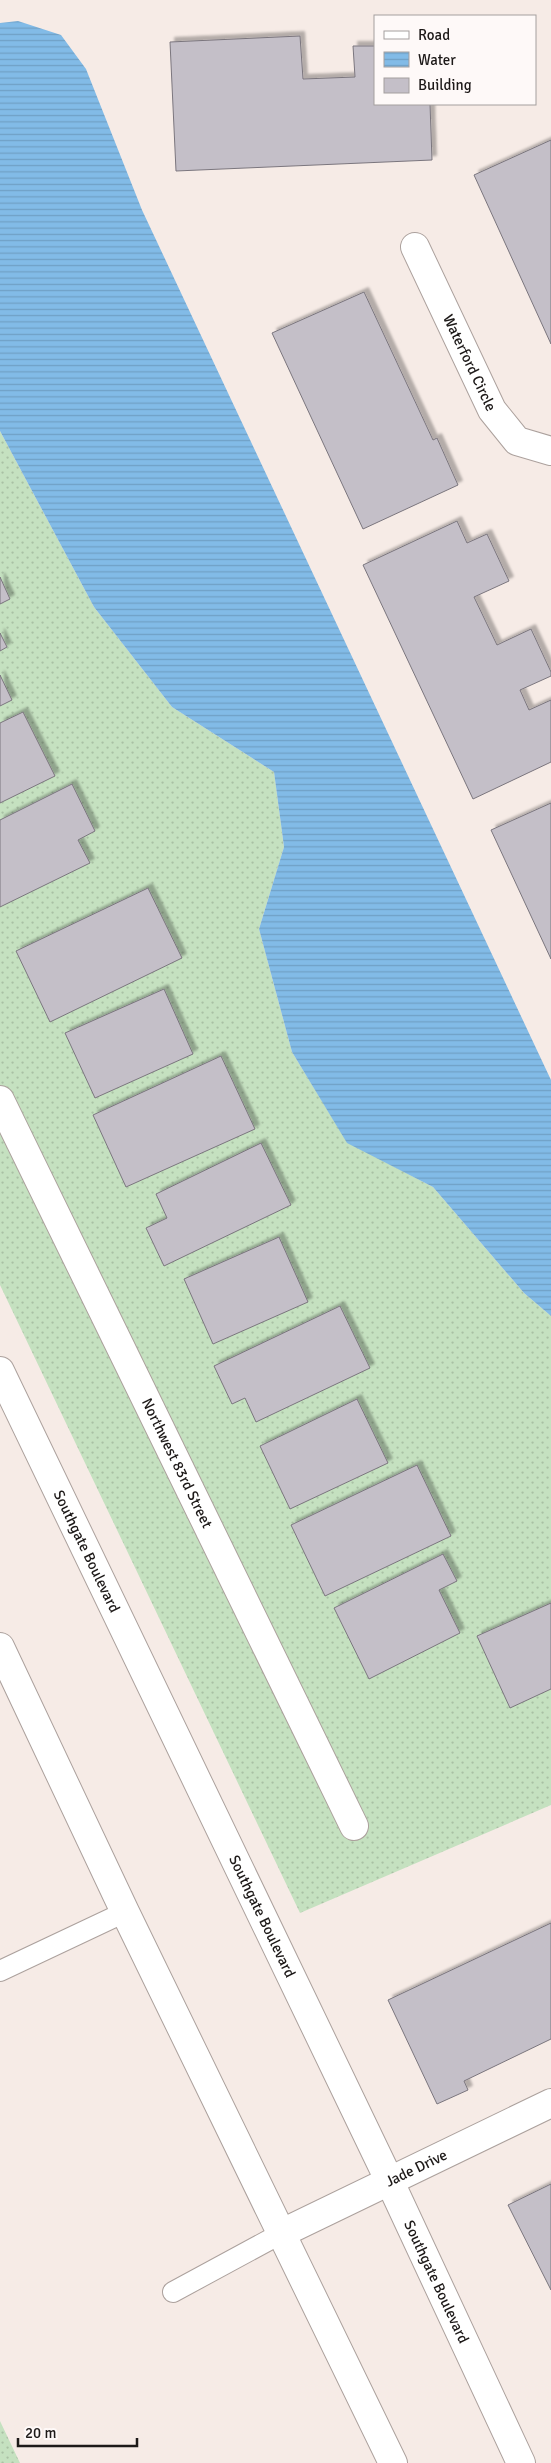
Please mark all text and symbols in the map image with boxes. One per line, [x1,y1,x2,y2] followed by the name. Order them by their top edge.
[374,15,536,105] legend
[418,26,450,44] text: Road
[418,51,456,69] text: Water
[418,76,472,94] text: Building
[439,311,500,414] street label: Waterford Circle
[138,1395,216,1531] street label: Northwest 83rd Street
[50,1487,124,1615] street label: Southgate Boulevard
[225,1852,299,1980] street label: Southgate Boulevard
[382,2146,450,2191] street label: Jade Drive
[400,2217,473,2346] street label: Southgate Boulevard
[18,2416,136,2448] scale bar
[25,2424,56,2442] text: 20 m

